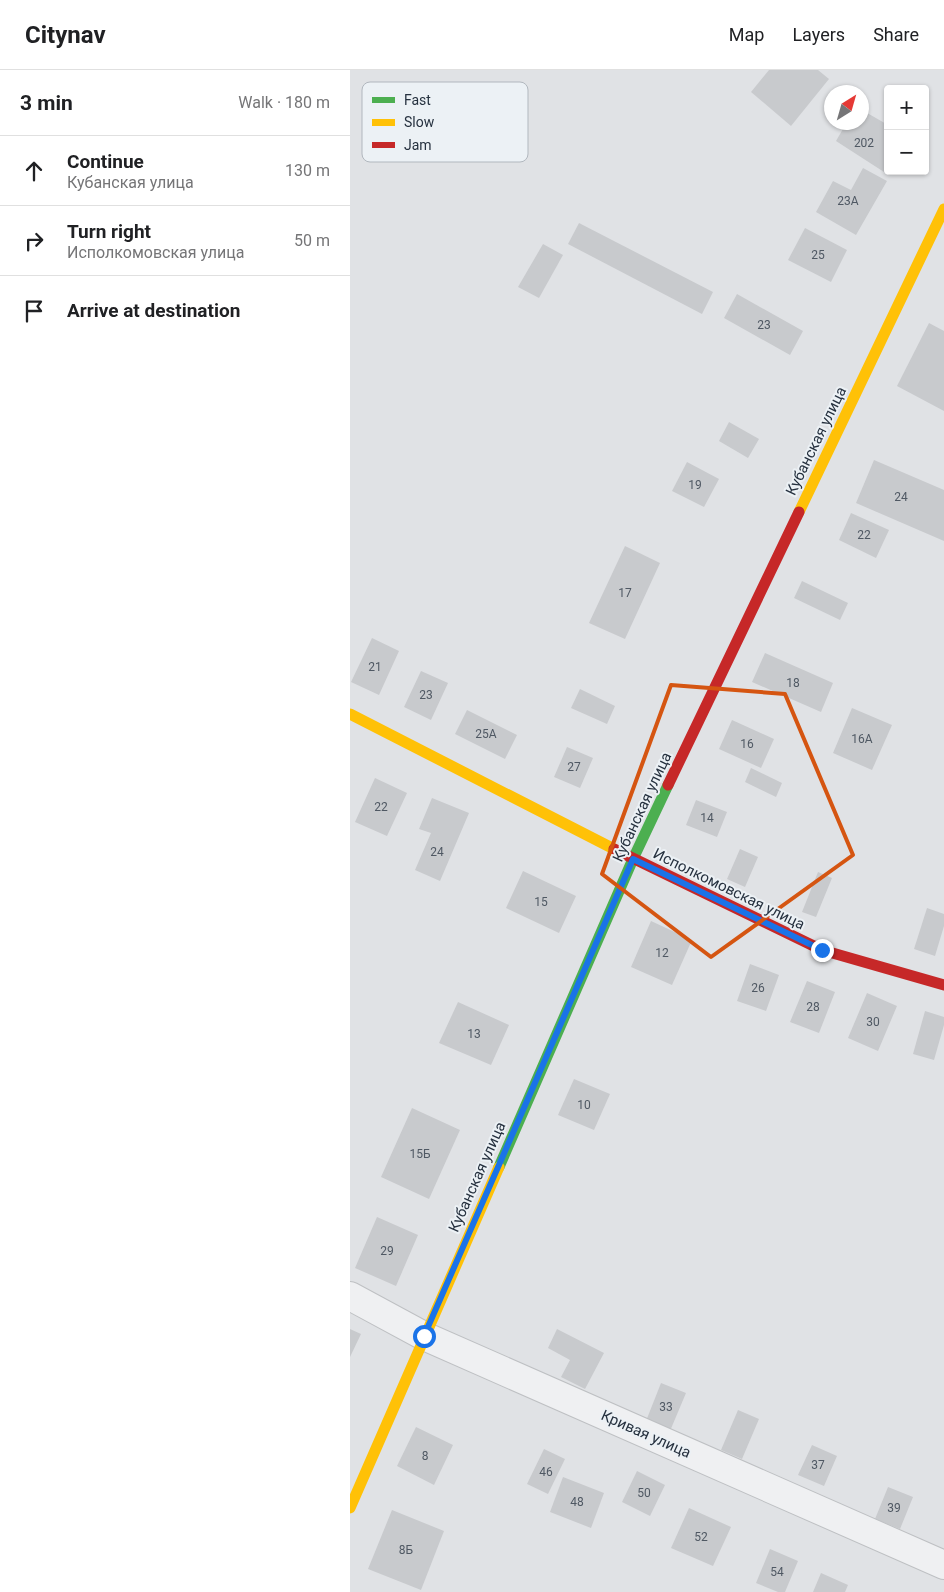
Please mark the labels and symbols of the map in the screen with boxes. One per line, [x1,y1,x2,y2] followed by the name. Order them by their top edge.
[362,82,528,162] legend
[824,85,869,130] north arrow
[404,92,431,108] text: Fast
[404,114,435,130] text: Slow
[854,136,874,150] house number: 202
[404,137,432,153] text: Jam
[837,194,859,208] house number: 23А
[811,248,825,262] house number: 25
[757,318,771,332] house number: 23
[782,384,850,498] street label: Кубанская улица
[688,478,702,492] house number: 19
[894,490,908,504] house number: 24
[857,528,871,542] house number: 22
[618,586,632,600] house number: 17
[368,660,382,674] house number: 21
[786,676,800,690] house number: 18
[419,688,433,702] house number: 23
[475,727,497,741] house number: 25А
[851,732,873,746] house number: 16А
[740,737,754,751] house number: 16
[609,749,675,865] street label: Кубанская улица
[567,760,581,774] house number: 27
[374,800,388,814] house number: 22
[700,811,714,825] house number: 14
[650,844,808,934] street label: Исполкомовская улица
[430,845,444,859] house number: 24
[534,895,548,909] house number: 15
[811,939,834,962] route end
[655,946,669,960] house number: 12
[751,981,765,995] house number: 26
[806,1000,820,1014] house number: 28
[866,1015,880,1029] house number: 30
[467,1027,481,1041] house number: 13
[577,1098,591,1112] house number: 10
[445,1119,509,1235] street label: Кубанская улица
[409,1147,431,1161] house number: 15Б
[380,1244,394,1258] house number: 29
[413,1325,436,1348] route start
[659,1400,673,1414] house number: 33
[598,1406,694,1462] street label: Кривая улица
[422,1449,429,1463] house number: 8
[811,1458,825,1472] house number: 37
[539,1465,553,1479] house number: 46
[637,1486,651,1500] house number: 50
[570,1495,584,1509] house number: 48
[887,1501,901,1515] house number: 39
[694,1530,708,1544] house number: 52
[399,1543,414,1557] house number: 8Б
[770,1565,784,1579] house number: 54

